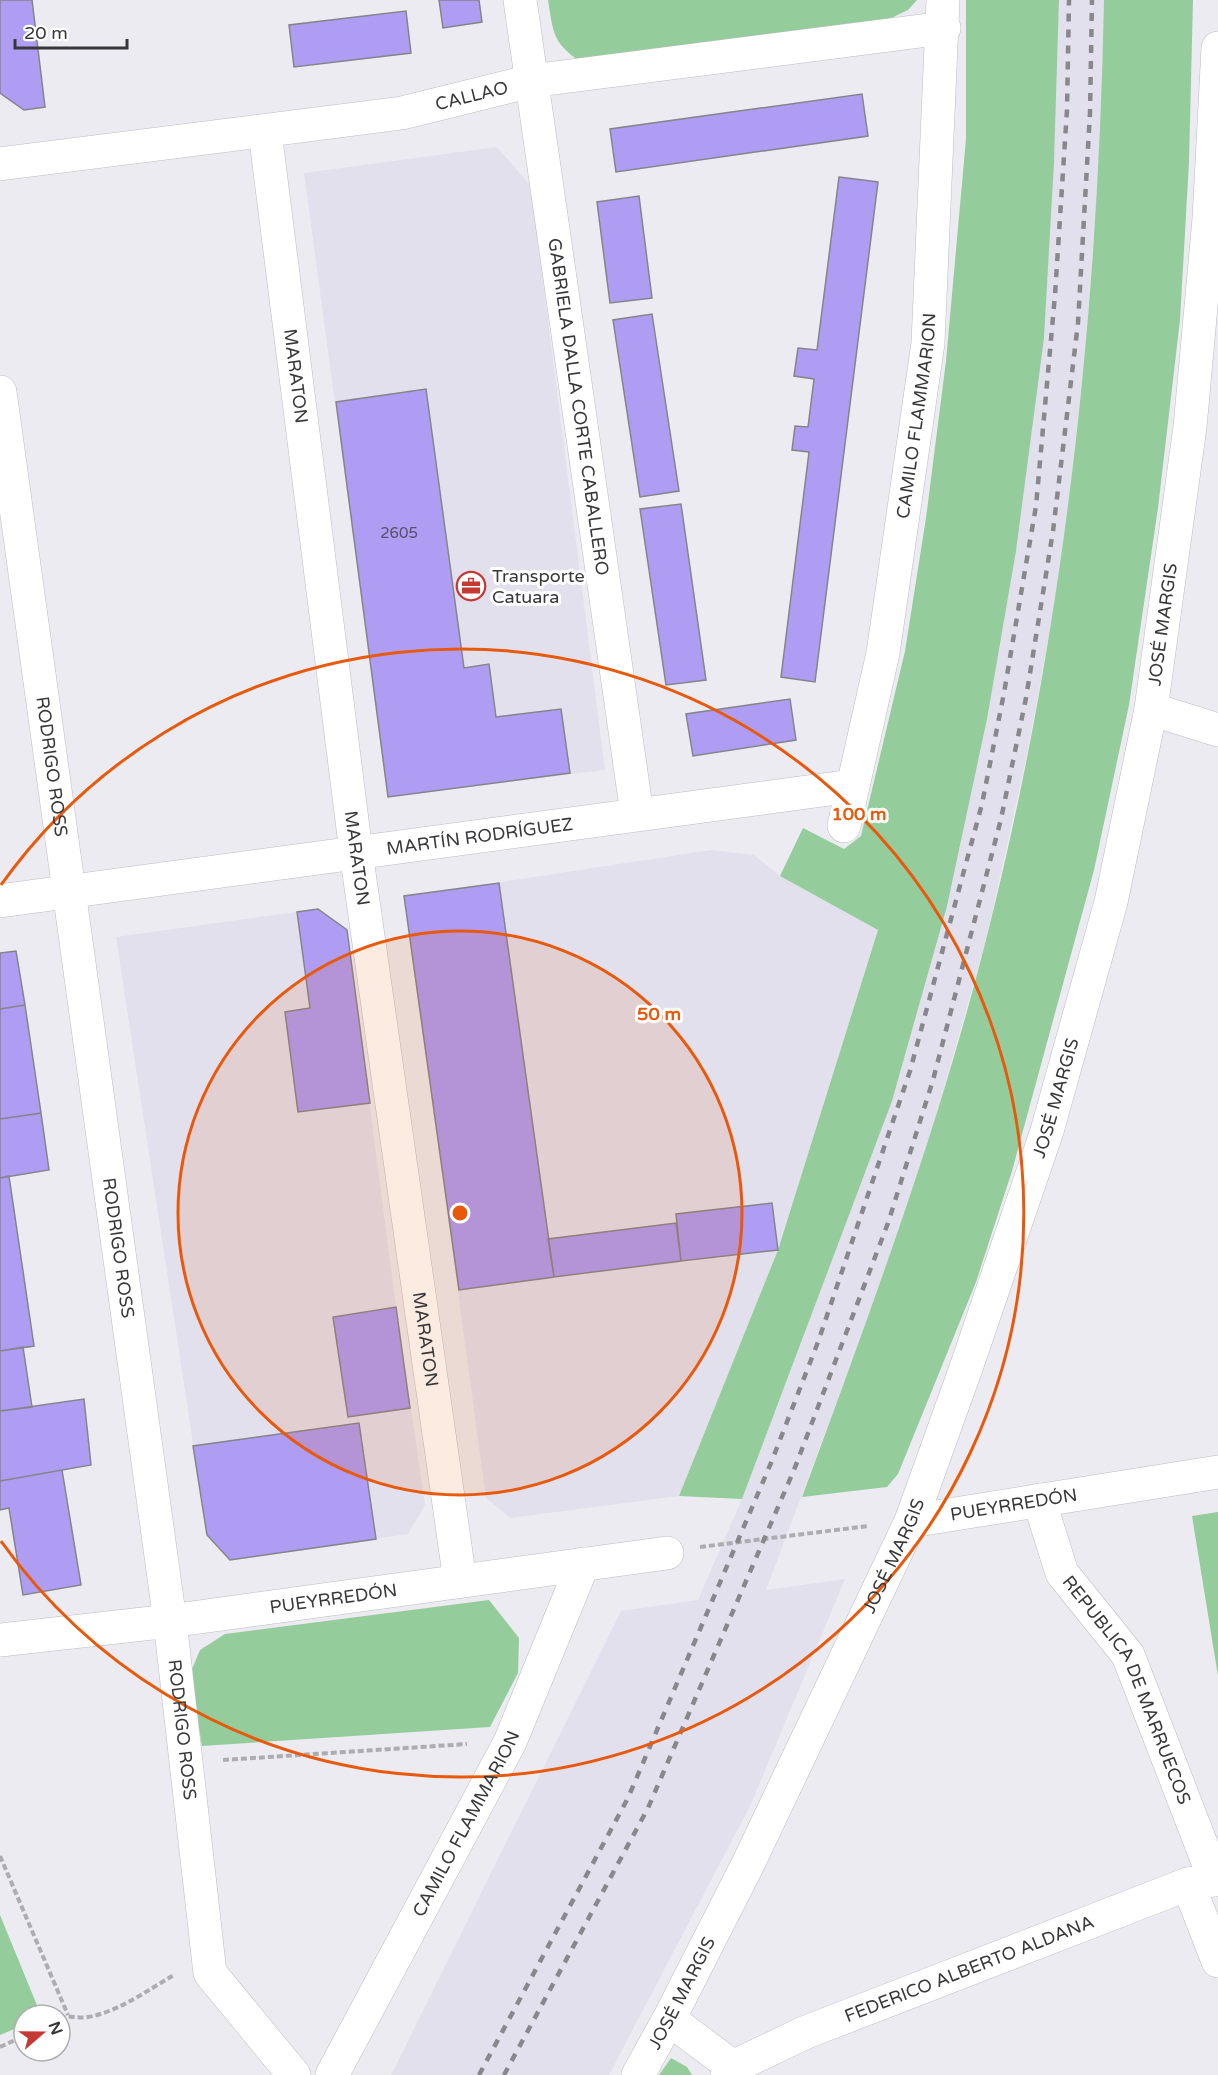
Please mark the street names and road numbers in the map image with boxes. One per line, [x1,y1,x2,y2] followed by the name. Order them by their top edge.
[433,76,510,115] street label: CALLAO
[543,237,614,577] street label: GABRIELA DALLA CORTE CABALLERO
[892,312,940,520] street label: CAMILO FLAMMARION
[279,327,313,425] street label: MARATON
[1143,562,1182,687] street label: JOSÉ MARGIS
[31,695,72,838] street label: RODRIGO ROSS
[340,809,375,907] street label: MARATON
[385,813,574,860] street label: MARTÍN RODRÍGUEZ
[1028,1035,1083,1161] street label: JOSÉ MARGIS
[98,1176,139,1319] street label: RODRIGO ROSS
[408,1290,443,1388] street label: MARATON
[949,1484,1079,1526] street label: PUEYRREDÓN
[858,1495,929,1617] street label: JOSÉ MARGIS
[1058,1571,1196,1807] street label: REPUBLICA DE MARRUECOS
[268,1579,399,1618] street label: PUEYRREDÓN
[163,1658,201,1801] street label: RODRIGO ROSS
[408,1727,524,1920] street label: CAMILO FLAMMARION
[841,1911,1097,2027] street label: FEDERICO ALBERTO ALDANA
[643,1933,720,2053] street label: JOSÉ MARGIS

